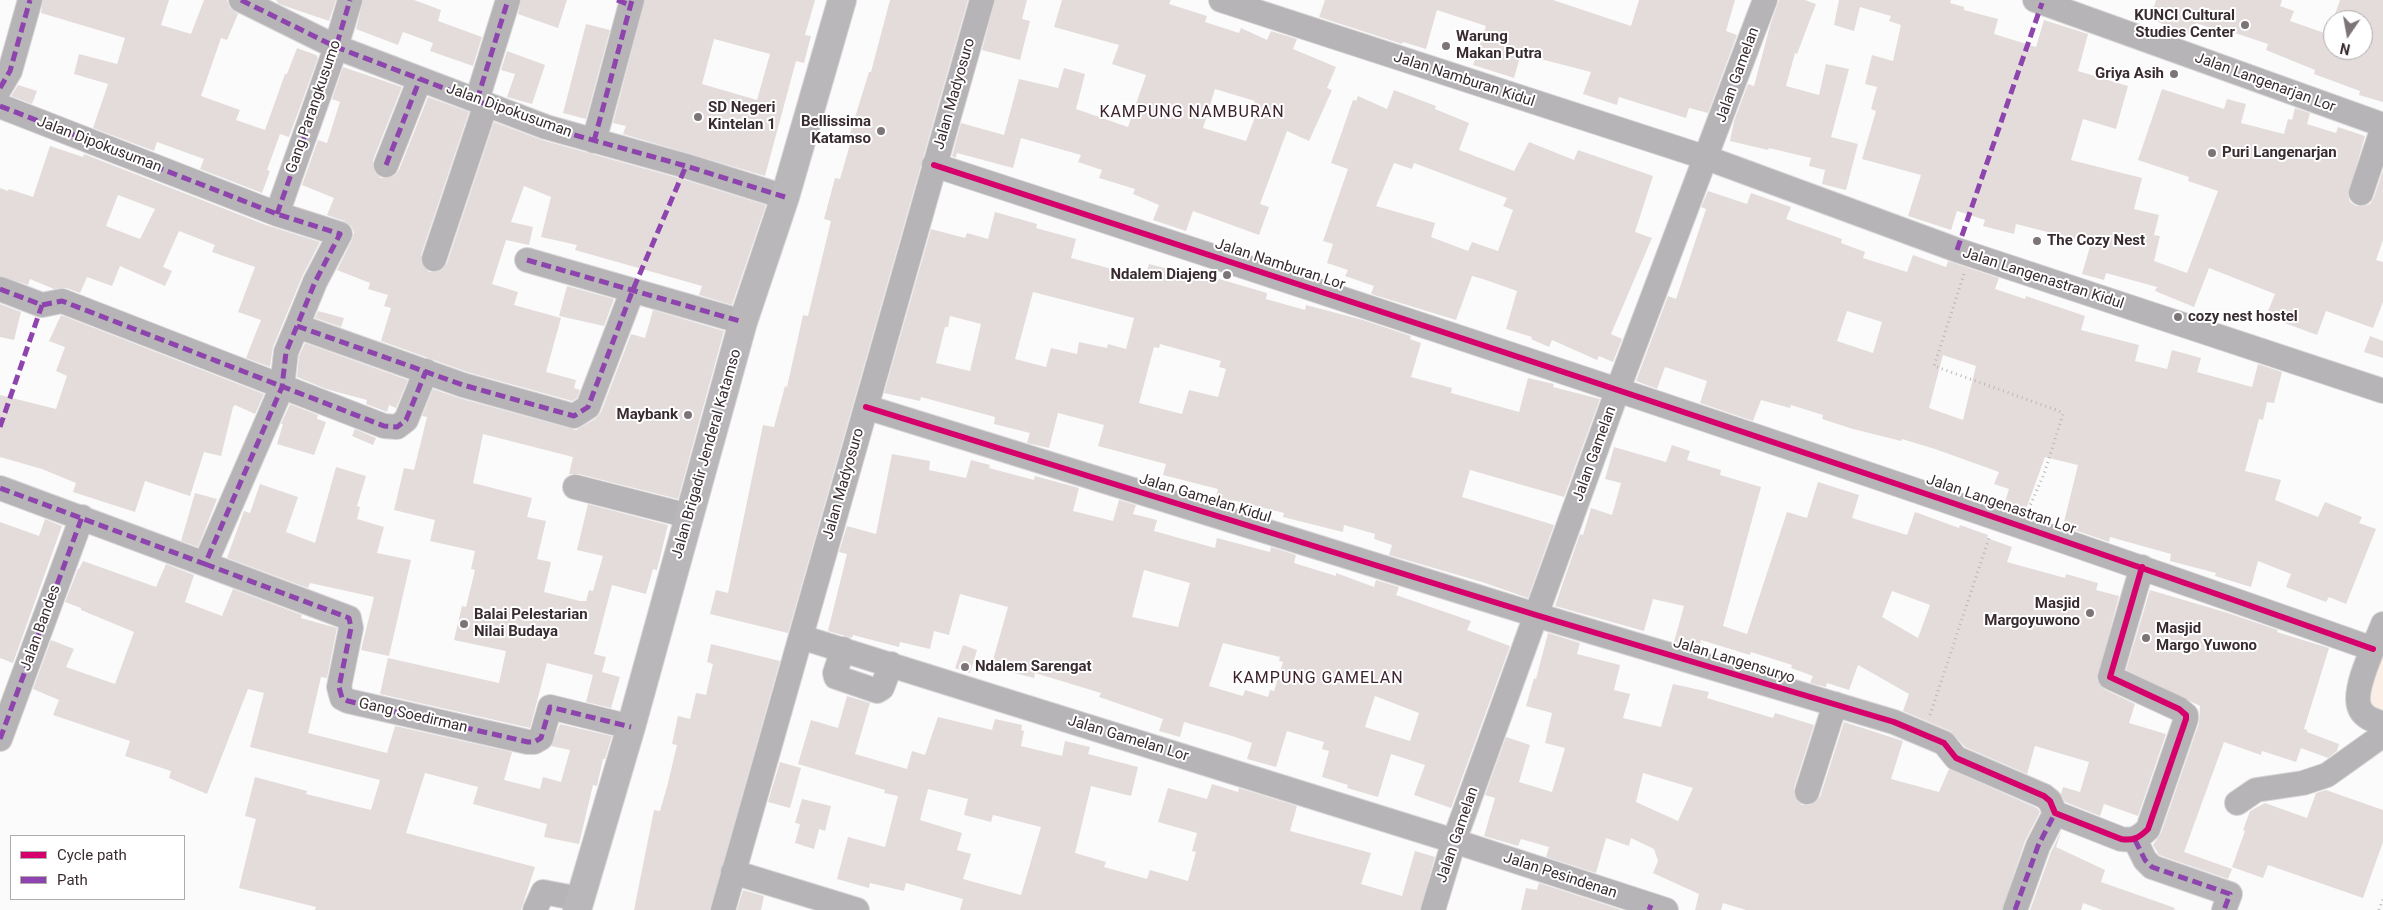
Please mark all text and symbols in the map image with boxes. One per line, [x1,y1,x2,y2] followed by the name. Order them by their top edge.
[2134,7,2235,42] place label: KUNCI Cultural Studies Center
[2323,10,2373,60] north arrow
[2239,19,2251,31] marker: KUNCI Cultural Studies Center
[1712,25,1764,125] street label: Jalan Gamelan
[1456,28,1542,63] place label: Warung Makan Putra
[930,36,980,152] street label: Jalan Madyosuro
[283,38,345,176] street label: Gang Parangkusumo
[1440,40,1452,52] marker: Warung Makan Putra
[2339,40,2352,58] text: N
[1391,49,1537,111] street label: Jalan Namburan Kidul
[2192,49,2338,117] street label: Jalan Langenarjan Lor
[2095,65,2164,83] place label: Griya Asih
[2168,68,2180,80] marker: Griya Asih
[444,80,574,142] street label: Jalan Dipokusuman
[708,99,776,134] place label: SD Negeri Kintelan 1
[1097,103,1287,123] district label: KAMPUNG NAMBURAN
[692,111,704,123] marker: SD Negeri Kintelan 1
[34,113,164,177] street label: Jalan Dipokusuman
[801,113,871,148] place label: Bellissima Katamso
[875,125,887,137] marker: Bellissima Katamso
[2222,144,2337,162] place label: Puri Langenarjan
[2206,147,2218,159] marker: Puri Langenarjan
[2047,232,2145,250] place label: The Cozy Nest
[1213,235,1347,295] street label: Jalan Namburan Lor
[2031,235,2043,247] marker: The Cozy Nest
[1960,244,2126,314] street label: Jalan Langenastran Kidul
[1110,266,1217,284] place label: Ndalem Diajeng
[1221,269,1233,281] marker: Ndalem Diajeng
[2188,308,2298,326] place label: cozy nest hostel
[2172,311,2184,323] marker: cozy nest hostel
[668,347,746,561] street label: Jalan Brigadir Jenderal Katamso
[1569,404,1621,504] street label: Jalan Gamelan
[617,406,678,424] place label: Maybank
[682,409,694,421] marker: Maybank
[819,426,869,542] street label: Jalan Madyosuro
[1137,470,1273,528] street label: Jalan Gamelan Kidul
[1924,471,2078,539] street label: Jalan Langenastran Lor
[17,583,65,673] street label: Jalan Bandes
[1984,595,2080,630] place label: Masjid Margoyuwono
[474,606,588,641] place label: Balai Pelestarian Nilai Budaya
[2084,607,2096,619] marker: Masjid Margoyuwono
[458,618,470,630] marker: Balai Pelestarian Nilai Budaya
[2156,620,2257,655] place label: Masjid Margo Yuwono
[2140,632,2152,644] marker: Masjid Margo Yuwono
[1671,634,1797,688] street label: Jalan Langensuryo
[975,658,1092,676] place label: Ndalem Sarengat
[959,661,971,673] marker: Ndalem Sarengat
[1231,669,1405,689] district label: KAMPUNG GAMELAN
[357,695,469,737] street label: Gang Soedirman
[1065,712,1191,766] street label: Jalan Gamelan Lor
[1433,785,1483,885] street label: Jalan Gamelan
[10,835,185,900] legend
[57,846,127,864] text: Cycle path
[1501,849,1619,903] street label: Jalan Pesindenan
[57,871,88,889] text: Path

